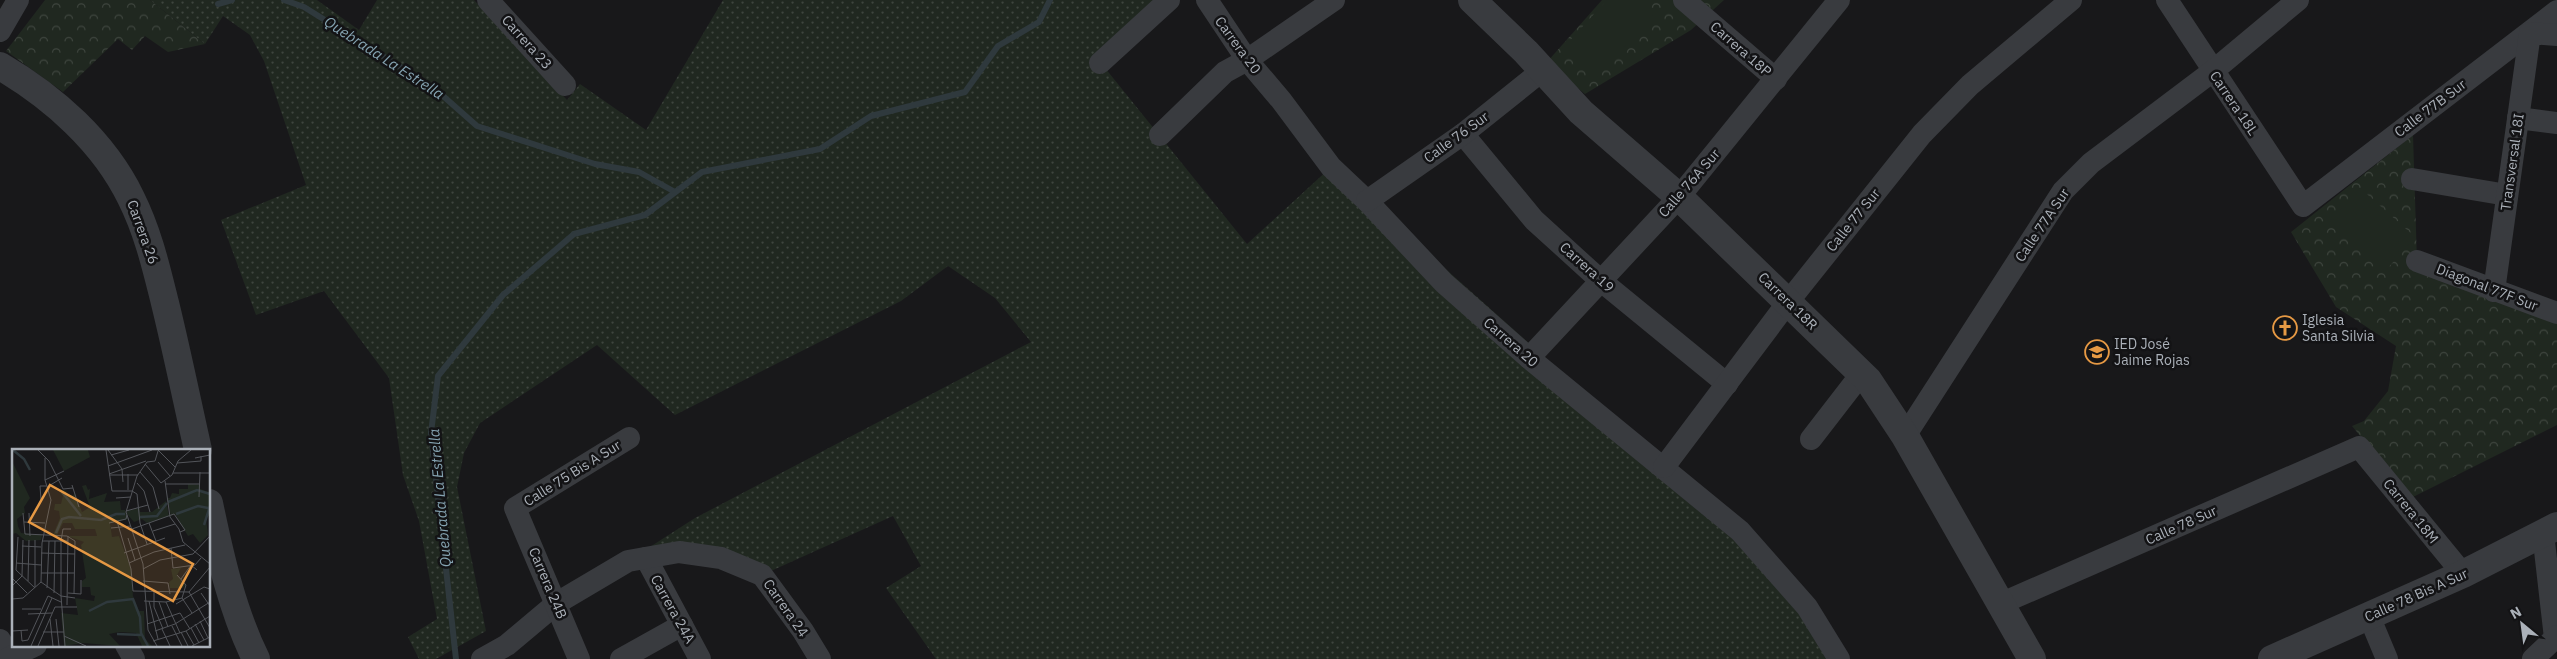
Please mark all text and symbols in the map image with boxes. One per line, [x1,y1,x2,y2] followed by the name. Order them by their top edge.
[498,11,556,73] street label: Carrera 23
[321,12,448,104] water label: Quebrada La Estrella
[1211,13,1265,77] street label: Carrera 20
[1707,18,1775,80] street label: Carrera 18P
[2206,67,2262,139] street label: Carrera 18L
[2391,75,2469,141] street label: Calle 77B Sur
[1420,107,1492,167] street label: Calle 76 Sur
[2496,112,2528,212] street label: Transversal 18I
[1654,145,1724,221] street label: Calle 76A Sur
[1822,185,1884,255] street label: Calle 77 Sur
[2011,185,2073,265] street label: Calle 77A Sur
[123,198,163,266] street label: Carrera 26
[1556,238,1618,296] street label: Carrera 19
[2434,259,2540,315] street label: Diagonal 77F Sur
[1755,268,1822,334] street label: Carrera 18R
[2302,311,2375,345] place label: Iglesia Santa Silvia
[1480,313,1542,371] street label: Carrera 20
[2272,315,2298,341] church icon: Iglesia Santa Silvia
[2114,335,2190,369] place label: IED José Jaime Rojas
[2084,339,2110,365] school or university icon: IED José Jaime Rojas
[424,428,455,568] water label: Quebrada La Estrella
[520,436,624,510] street label: Calle 75 Bis A Sur
[12,449,210,646] inset map
[2379,475,2443,547] street label: Carrera 18M
[2143,501,2219,549] street label: Calle 78 Sur
[525,545,571,621] street label: Carrera 24B
[2362,564,2470,626] street label: Calle 78 Bis A Sur
[647,572,699,646] street label: Carrera 24A
[759,576,813,640] street label: Carrera 24
[2497,599,2547,649] north arrow
[2507,602,2524,623] text: N

